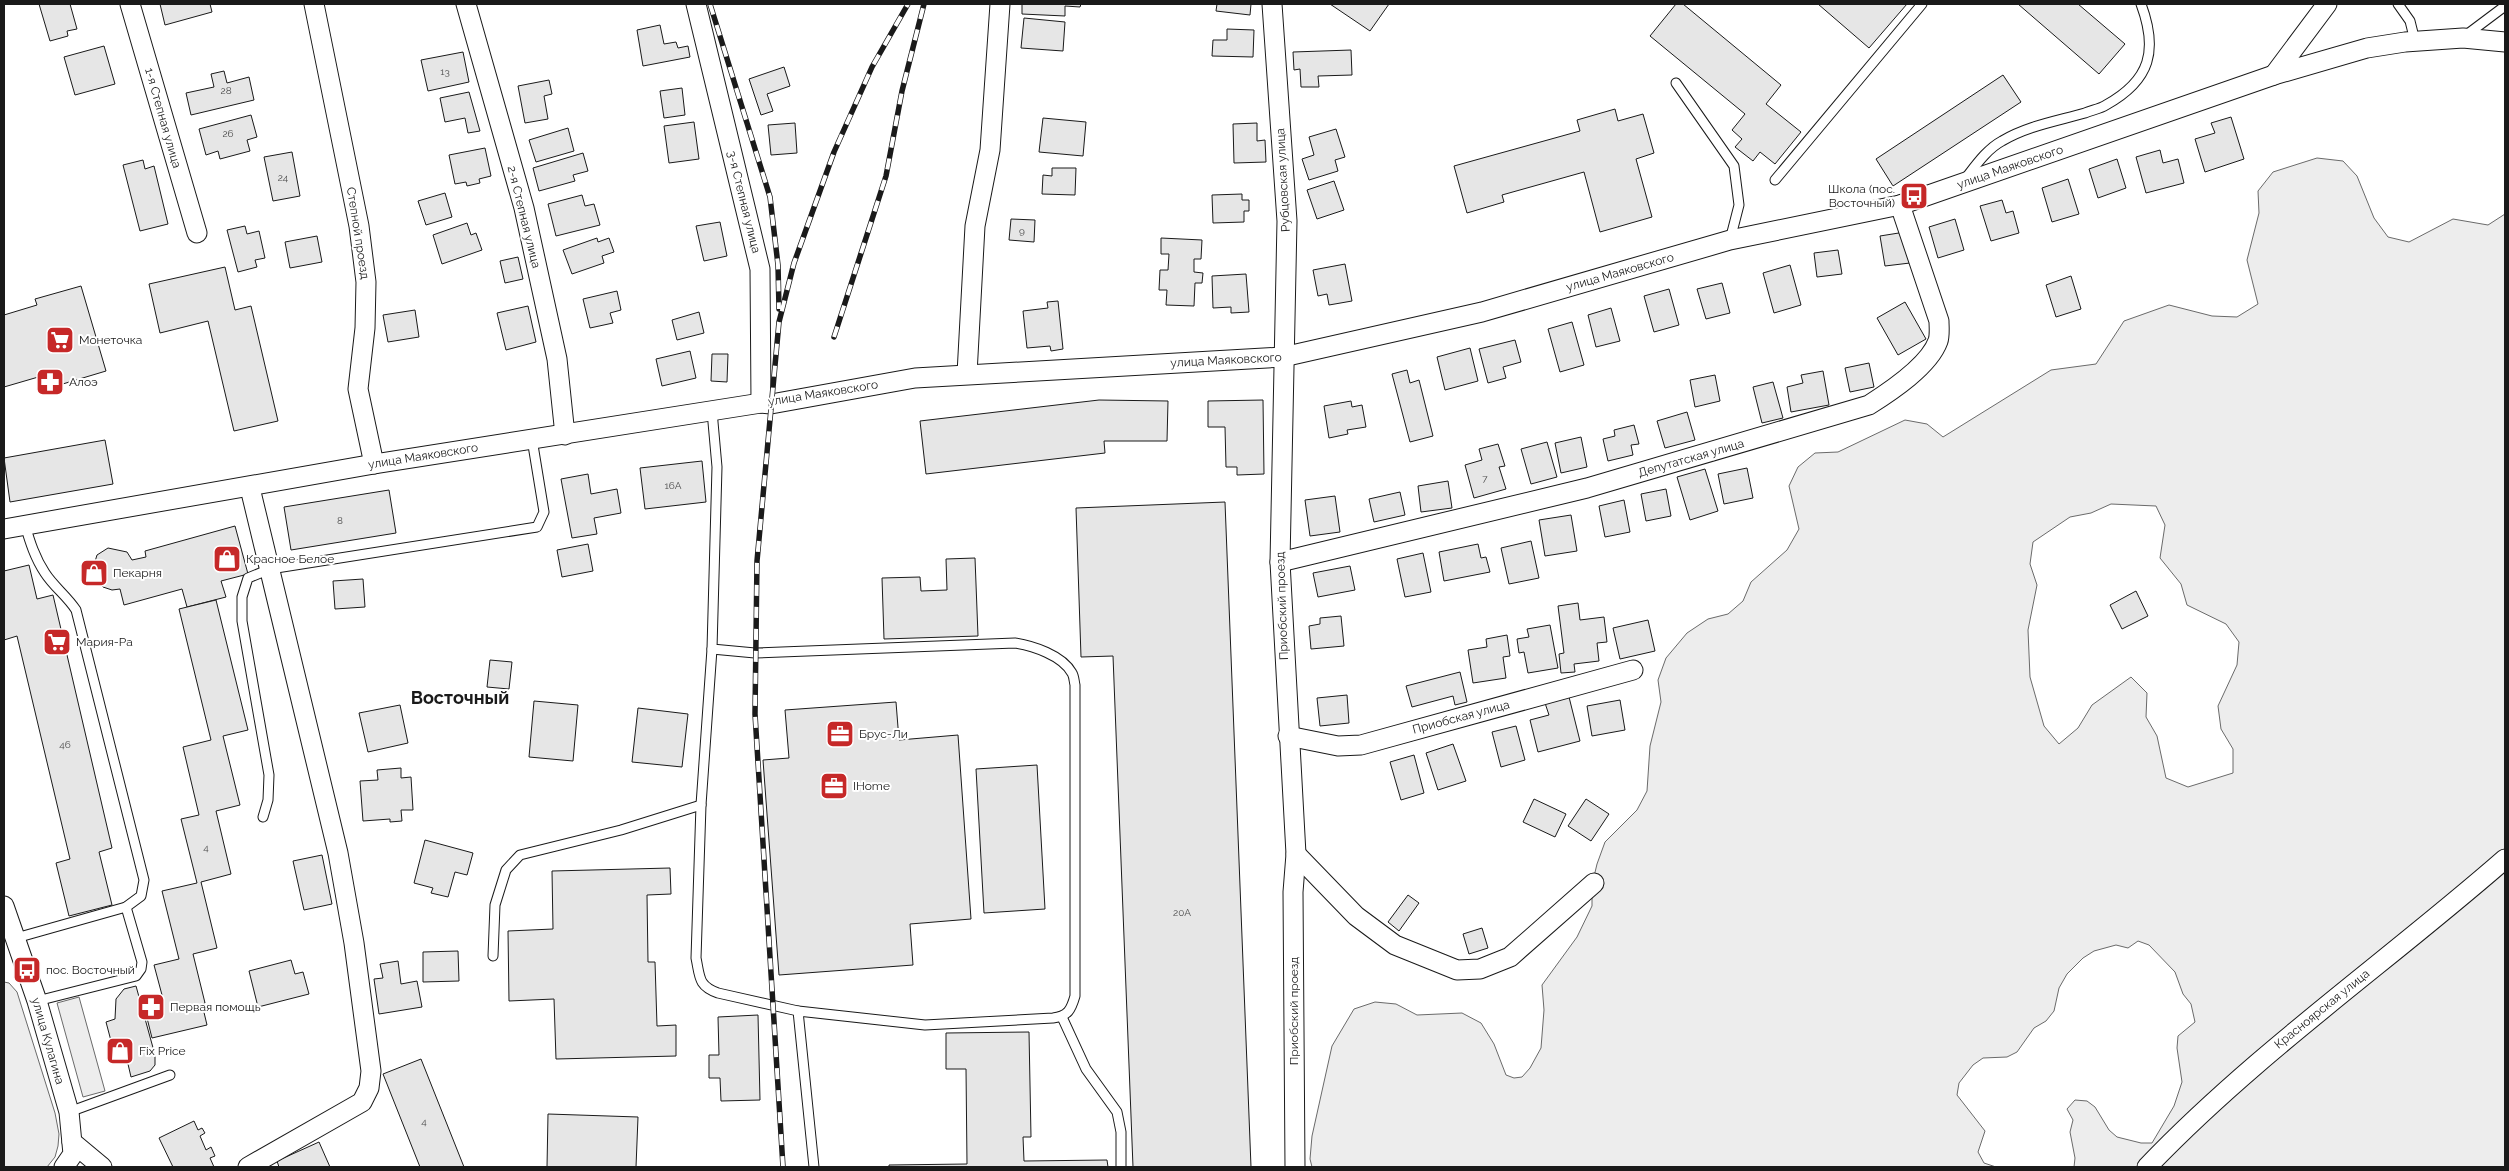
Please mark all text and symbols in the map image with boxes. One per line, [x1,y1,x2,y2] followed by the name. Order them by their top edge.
[142,66,184,170] street label: 1-я Степная улица
[440,66,450,77] house number: 13
[220,85,232,96] house number: 28
[222,128,234,139] house number: 26
[1273,128,1293,232] street label: Рубцовская улица
[1955,142,2065,192] street label: улица Маяковского
[725,149,763,255] street label: 3-я Степная улица
[505,164,543,270] street label: 2-я Степная улица
[278,172,289,183] house number: 24
[1899,181,1929,211] bus stop icon: Школа (пос. Восточный)
[1828,182,1895,210] place label: Школа (пос. Восточный)
[344,186,372,280] street label: Степной проезд
[1019,225,1025,236] house number: 9
[1565,250,1675,294] street label: улица Маяковского
[45,325,75,355] supermarket icon: Монеточка
[79,333,142,347] place label: Монеточка
[1170,350,1282,370] street label: улица Маяковского
[35,367,65,397] pharmacy icon: Алоэ
[69,375,98,389] place label: Алоэ
[767,377,879,409] street label: улица Маяковского
[1636,436,1746,480] street label: Депутатская улица
[367,440,479,472] street label: улица Маяковского
[1482,473,1488,484] house number: 7
[665,480,682,491] house number: 16А
[337,515,343,526] house number: 8
[212,544,242,574] shop icon: Красное Белое
[1273,551,1291,660] street label: Приобский проезд
[246,552,334,566] place label: Красное Белое
[79,558,109,588] shop icon: Пекарня
[113,566,162,580] place label: Пекарня
[42,627,72,657] supermarket icon: Мария-Ра
[76,635,133,649] place label: Мария-Ра
[411,687,509,708] district label: Восточный
[1411,697,1511,737] street label: Приобская улица
[825,719,855,749] office icon: Брус-Ли
[859,727,908,741] place label: Брус-Ли
[59,739,71,750] house number: 46
[819,771,849,801] office icon: IHome
[853,779,890,793] place label: IHome
[203,842,209,853] house number: 4
[1173,907,1191,918] house number: 20А
[12,955,42,985] bus stop icon: пос. Восточный
[1287,957,1301,1065] street label: Приобский проезд
[46,963,135,977] place label: пос. Восточный
[2272,966,2372,1052] street label: Красноярская улица
[136,992,166,1022] pharmacy icon: Первая помощь
[29,996,67,1086] street label: улица Кулагина
[170,1000,261,1014] place label: Первая помощь
[105,1036,135,1066] shop icon: Fix Price
[139,1044,186,1058] place label: Fix Price
[421,1116,427,1127] house number: 4

